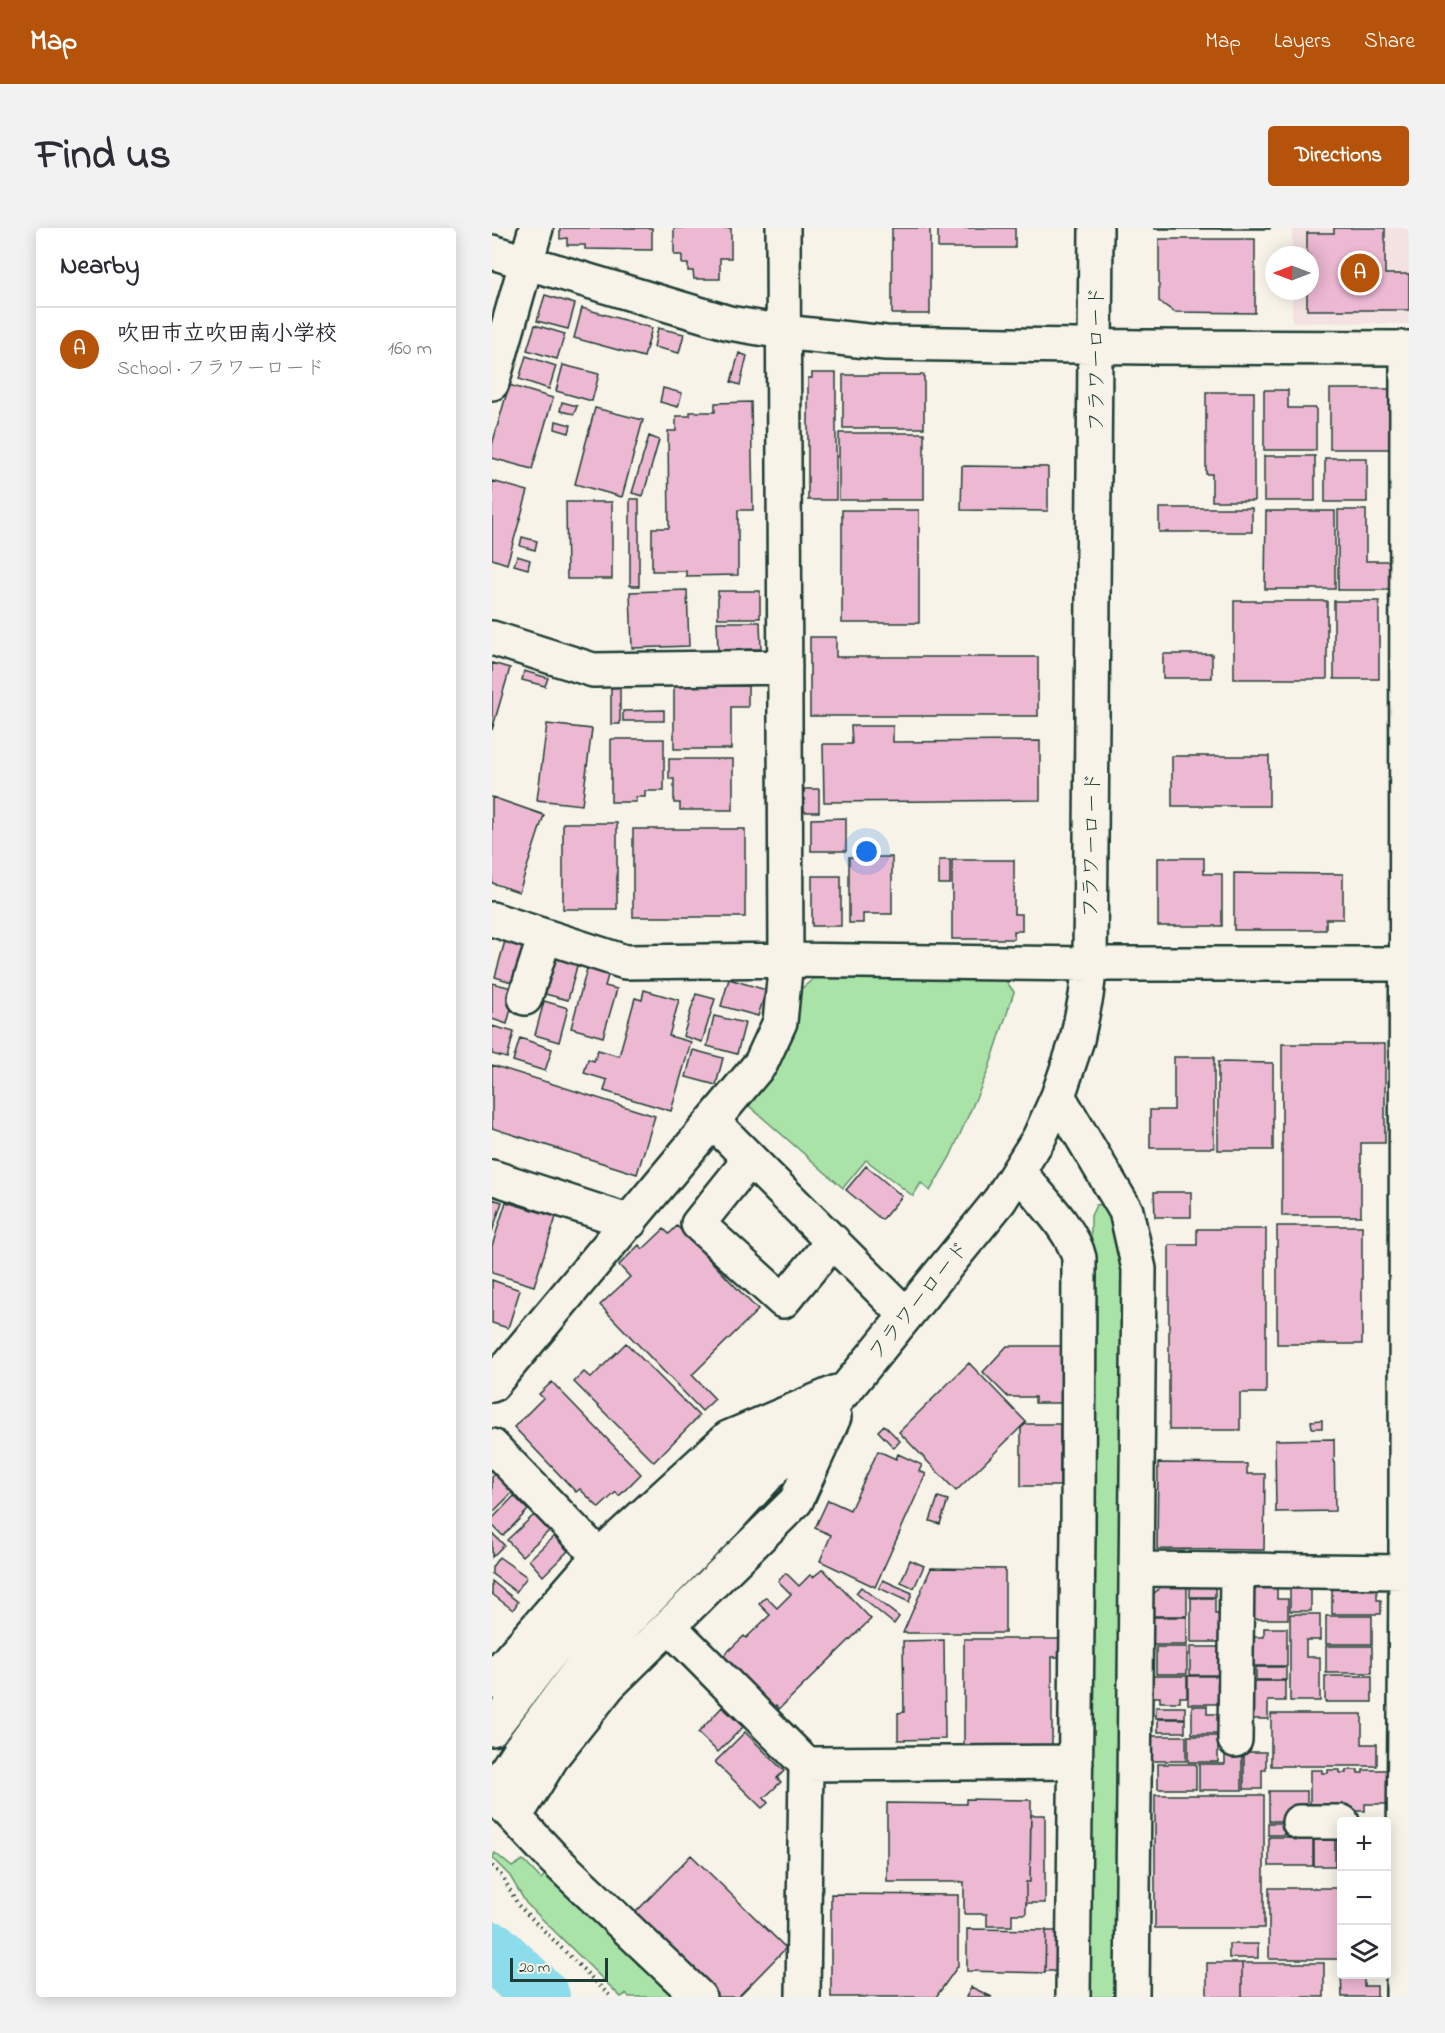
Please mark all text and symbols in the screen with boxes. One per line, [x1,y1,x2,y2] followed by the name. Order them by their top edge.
[30,22,77,63] text: Map
[1205,27,1241,57] text: Map
[1274,27,1331,57] text: Layers
[1364,27,1415,57] text: Share
[36,126,171,187] text: Find us
[1268,126,1409,186] button: Directions
[1265,246,1319,300] north arrow
[60,248,139,286] text: Nearby
[1340,250,1380,296] pin: A
[1083,286,1113,432] street label: フラワーロード
[117,319,337,351] text: 吹田市立吹田南小学校
[73,335,86,364] text: A
[388,335,432,364] text: 160 m
[117,355,325,384] text: School · フラワーロード
[1077,772,1109,918] street label: フラワーロード
[852,837,881,866] your location
[862,1235,977,1367] street label: フラワーロード
[1337,1817,1391,1979] map controls
[1337,1817,1391,1871] button: +
[1337,1871,1391,1925] button: −
[1337,1925,1391,1979] button: layers
[510,1955,608,1982] scale bar
[519,1956,550,1980] text: 20 m

